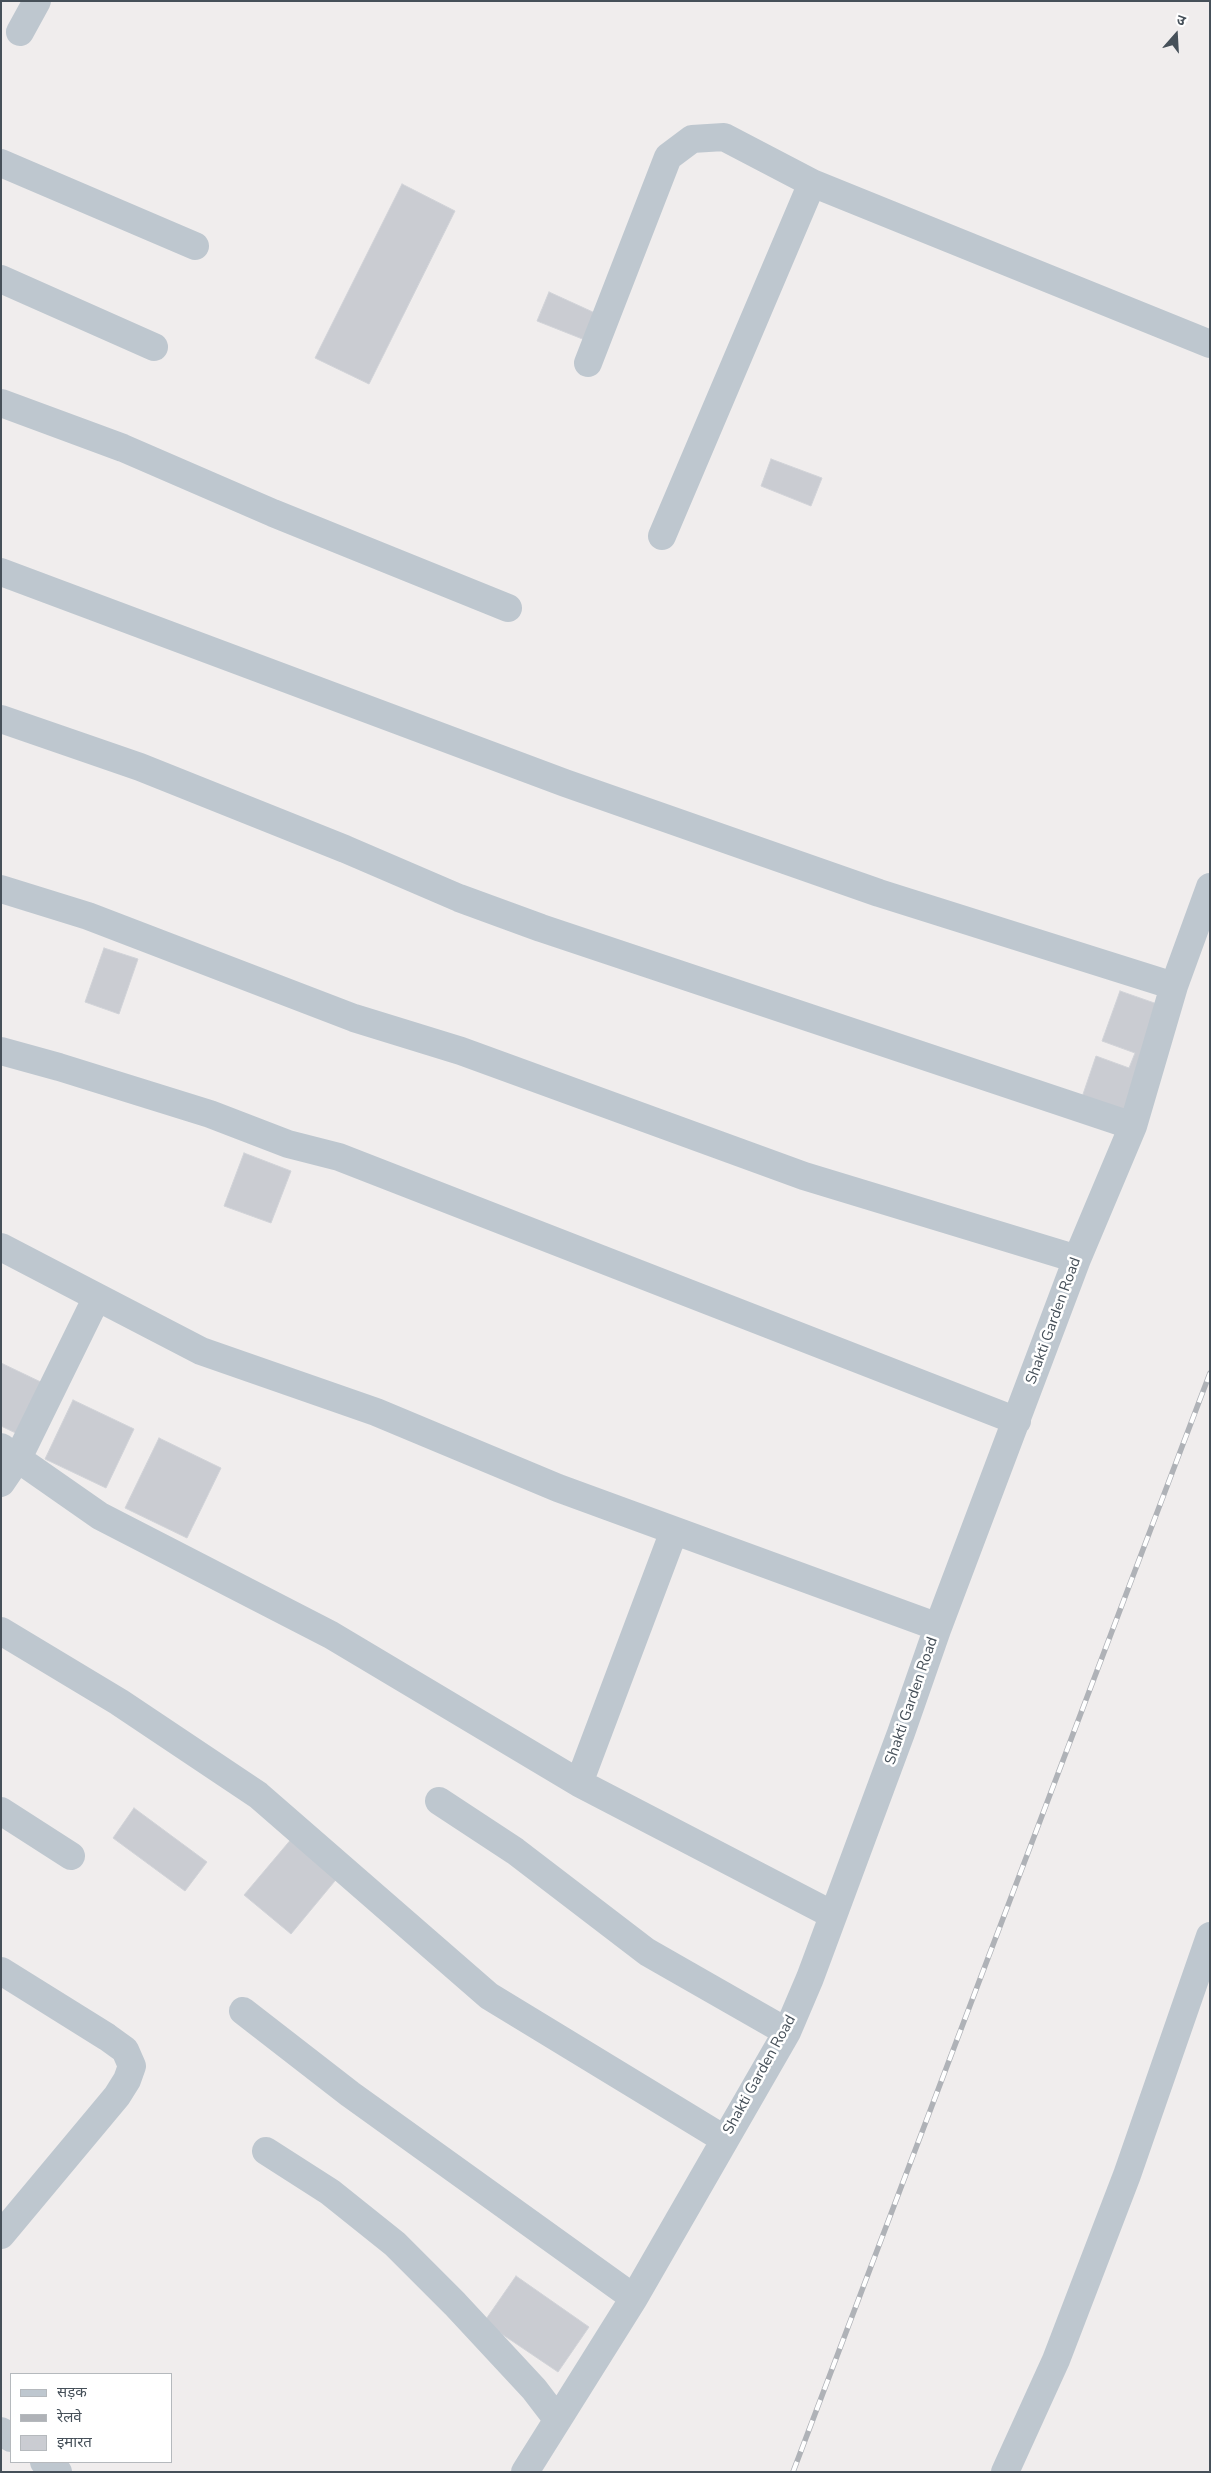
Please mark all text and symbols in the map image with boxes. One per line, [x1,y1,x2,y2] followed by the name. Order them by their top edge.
[1151,10,1201,60] north arrow
[1174,10,1188,31] text: उ
[1023,1255,1085,1387] street label: Shakti Garden Road
[882,1635,942,1767] street label: Shakti Garden Road
[720,2012,800,2138] street label: Shakti Garden Road
[10,2373,172,2463] legend
[57,2382,87,2402] text: सड़क
[57,2407,82,2427] text: रेलवे
[57,2432,92,2452] text: इमारत

